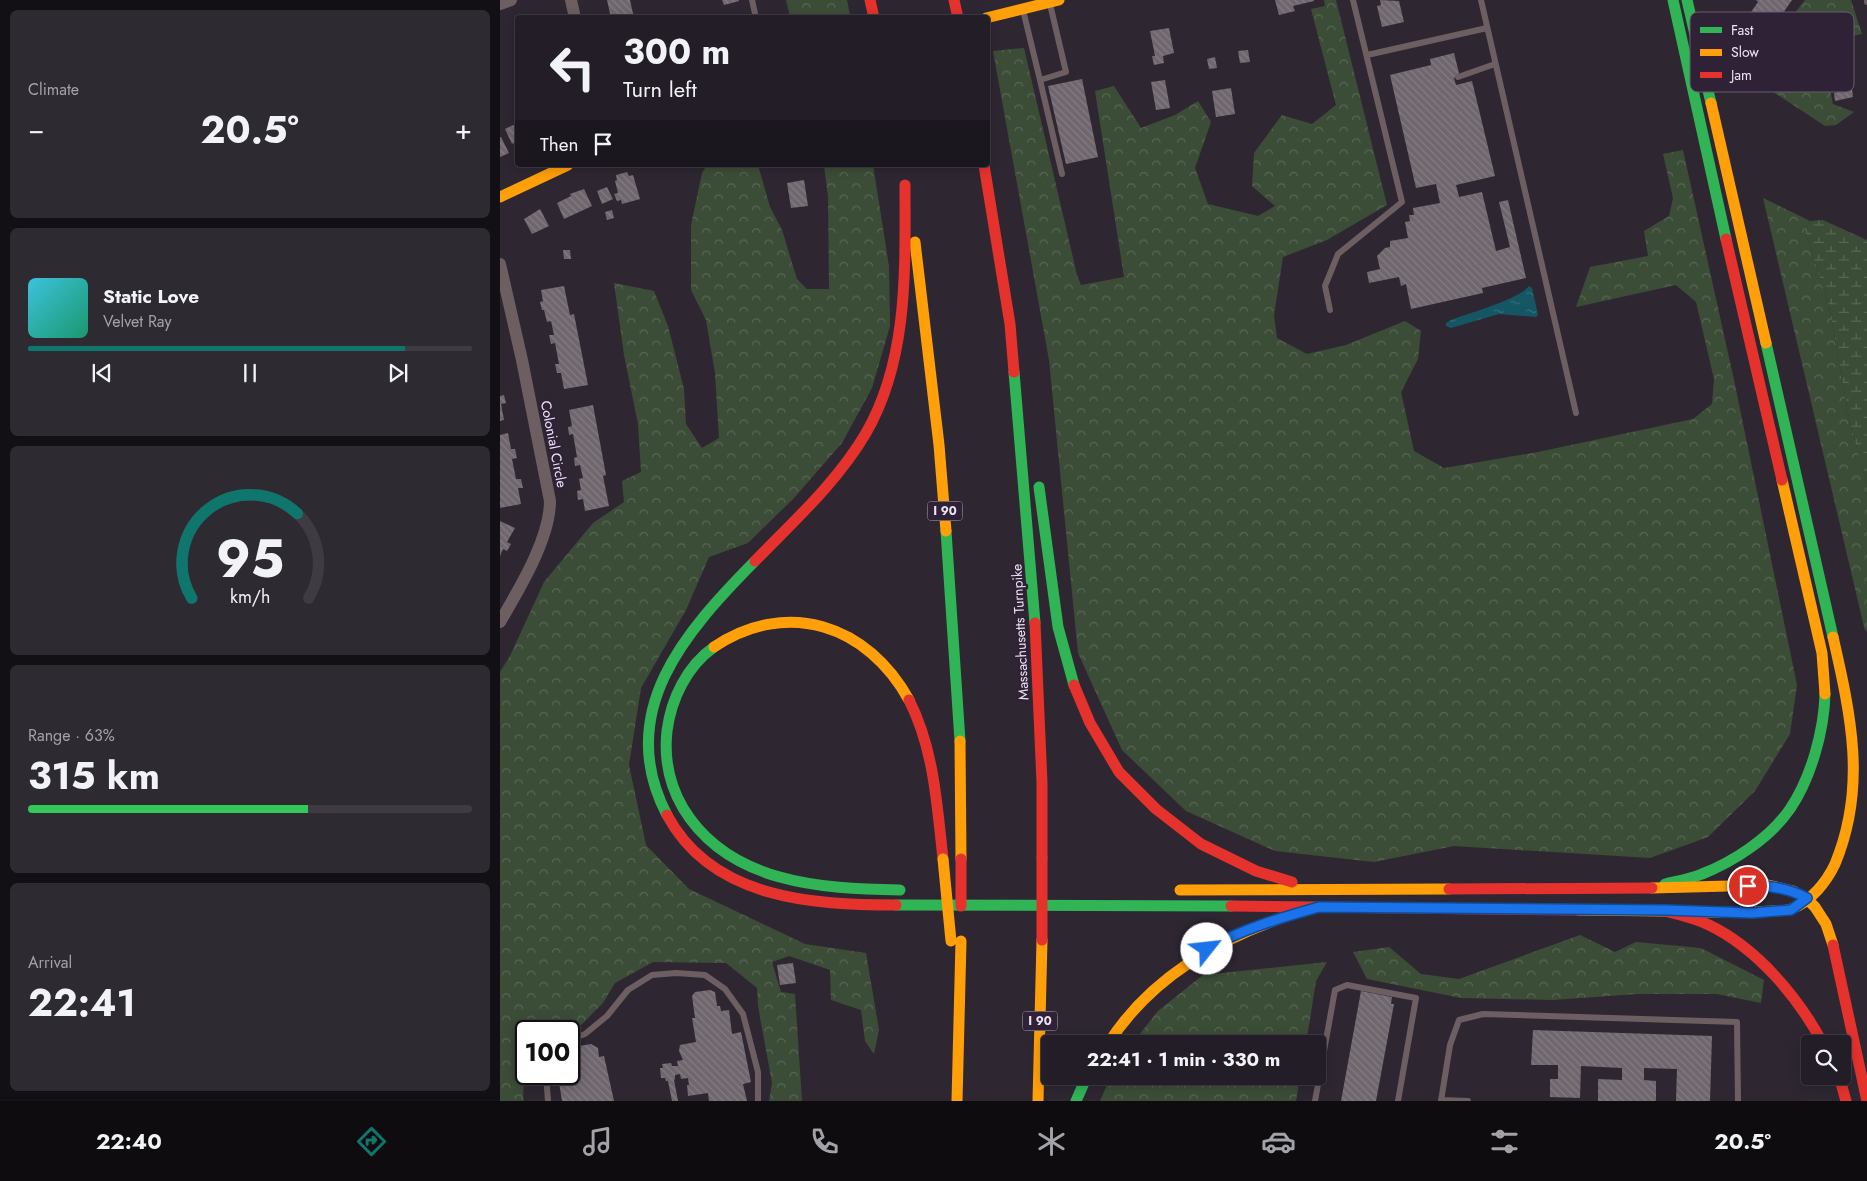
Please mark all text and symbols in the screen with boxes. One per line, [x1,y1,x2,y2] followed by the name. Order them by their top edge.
[1690,12,1854,92] legend
[1731,20,1754,40] text: Fast
[623,27,730,77] text: 300 m
[540,35,605,100] icon: left
[1731,42,1759,62] text: Slow
[1729,65,1752,85] text: Jam
[623,73,697,105] text: Turn left
[28,78,79,101] text: Climate
[201,102,299,157] text: 20.5°
[28,109,45,150] text: −
[455,109,472,150] text: +
[589,130,617,158] icon: arrive
[540,131,579,158] text: Then
[103,283,199,310] text: Static Love
[103,310,172,333] text: Velvet Ray
[88,359,116,387] icon: previous
[236,359,264,387] icon: pause
[384,359,412,387] icon: next
[536,399,572,489] street label: Colonial Circle
[928,502,962,520] road number: I 90
[216,521,284,597] text: 95
[1006,563,1034,701] street label: Massachusetts Turnpike
[230,584,270,610] text: km/h
[28,724,115,747] text: Range · 63%
[28,748,160,803] text: 315 km
[1727,865,1769,907] pin
[1734,872,1762,900] icon: arrive
[1180,922,1232,974] position arrow
[28,951,72,974] text: Arrival
[28,975,136,1030] text: 22:41
[1022,1011,1058,1030] road number: I 90
[515,1020,580,1085] speed limit sign: 100
[1801,1035,1851,1085] map controls
[1801,1035,1851,1085] button: search
[1087,1046,1280,1073] text: 22:41 · 1 min · 330 m
[354,1124,389,1159] icon: directions
[580,1124,615,1159] icon: music
[807,1124,842,1159] icon: phone
[1034,1124,1069,1159] icon: climate
[1261,1124,1296,1159] icon: car
[1487,1124,1522,1159] icon: filters
[96,1125,162,1157] text: 22:40
[1714,1125,1771,1157] text: 20.5°

